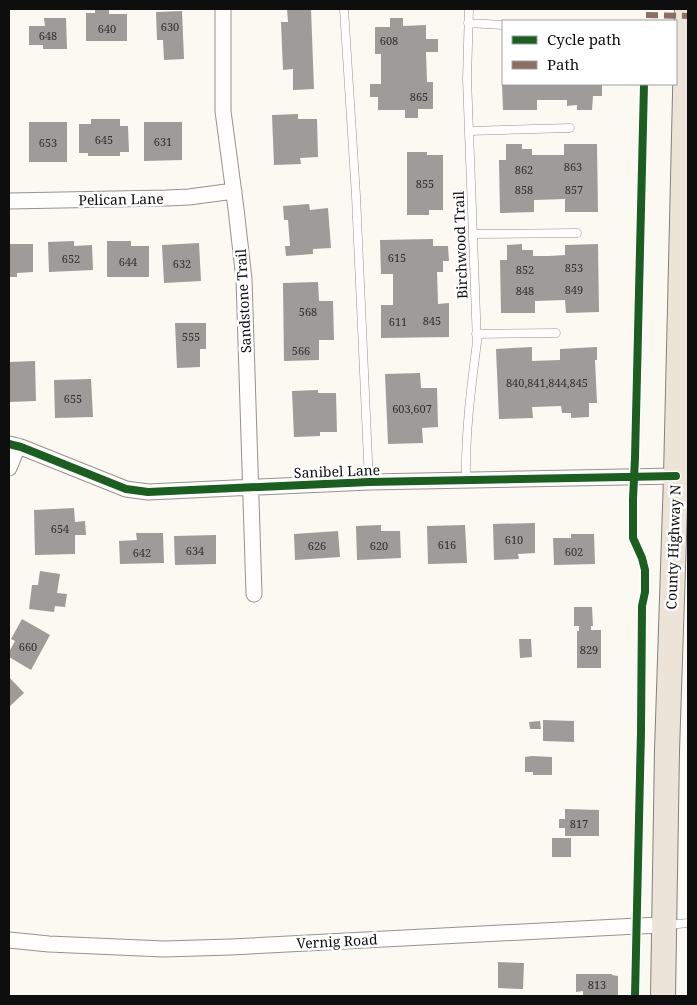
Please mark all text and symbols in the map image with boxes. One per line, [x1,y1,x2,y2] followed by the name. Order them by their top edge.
[161,19,179,34] house number: 630
[502,20,677,85] legend
[98,21,116,36] house number: 640
[39,28,57,43] house number: 648
[547,29,622,49] text: Cycle path
[380,33,398,48] house number: 608
[547,54,580,74] text: Path
[410,89,428,104] house number: 865
[95,132,113,147] house number: 645
[154,134,172,149] house number: 631
[39,135,57,150] house number: 653
[564,159,582,174] house number: 863
[515,162,533,177] house number: 862
[416,176,434,191] house number: 855
[515,182,533,197] house number: 858
[565,182,583,197] house number: 857
[78,189,164,209] street label: Pelican Lane
[449,190,471,299] street label: Birchwood Trail
[231,248,255,354] street label: Sandstone Trail
[388,250,406,265] house number: 615
[62,251,80,266] house number: 652
[119,254,137,269] house number: 644
[173,256,191,271] house number: 632
[565,260,583,275] house number: 853
[516,262,534,277] house number: 852
[565,282,583,297] house number: 849
[516,283,534,298] house number: 848
[299,304,317,319] house number: 568
[423,313,441,328] house number: 845
[389,314,407,329] house number: 611
[182,329,200,344] house number: 555
[292,343,310,358] house number: 566
[506,375,588,390] house number: 840,841,844,845
[64,391,82,406] house number: 655
[392,401,432,416] house number: 603,607
[294,460,380,482] street label: Sanibel Lane
[661,484,685,610] street label: County Highway N
[51,521,69,536] house number: 654
[505,532,523,547] house number: 610
[438,537,456,552] house number: 616
[308,538,326,553] house number: 626
[370,538,388,553] house number: 620
[186,543,204,558] house number: 634
[565,544,583,559] house number: 602
[133,545,151,560] house number: 642
[19,639,37,654] house number: 660
[580,642,598,657] house number: 829
[570,816,588,831] house number: 817
[296,929,378,953] street label: Vernig Road
[588,977,606,992] house number: 813

